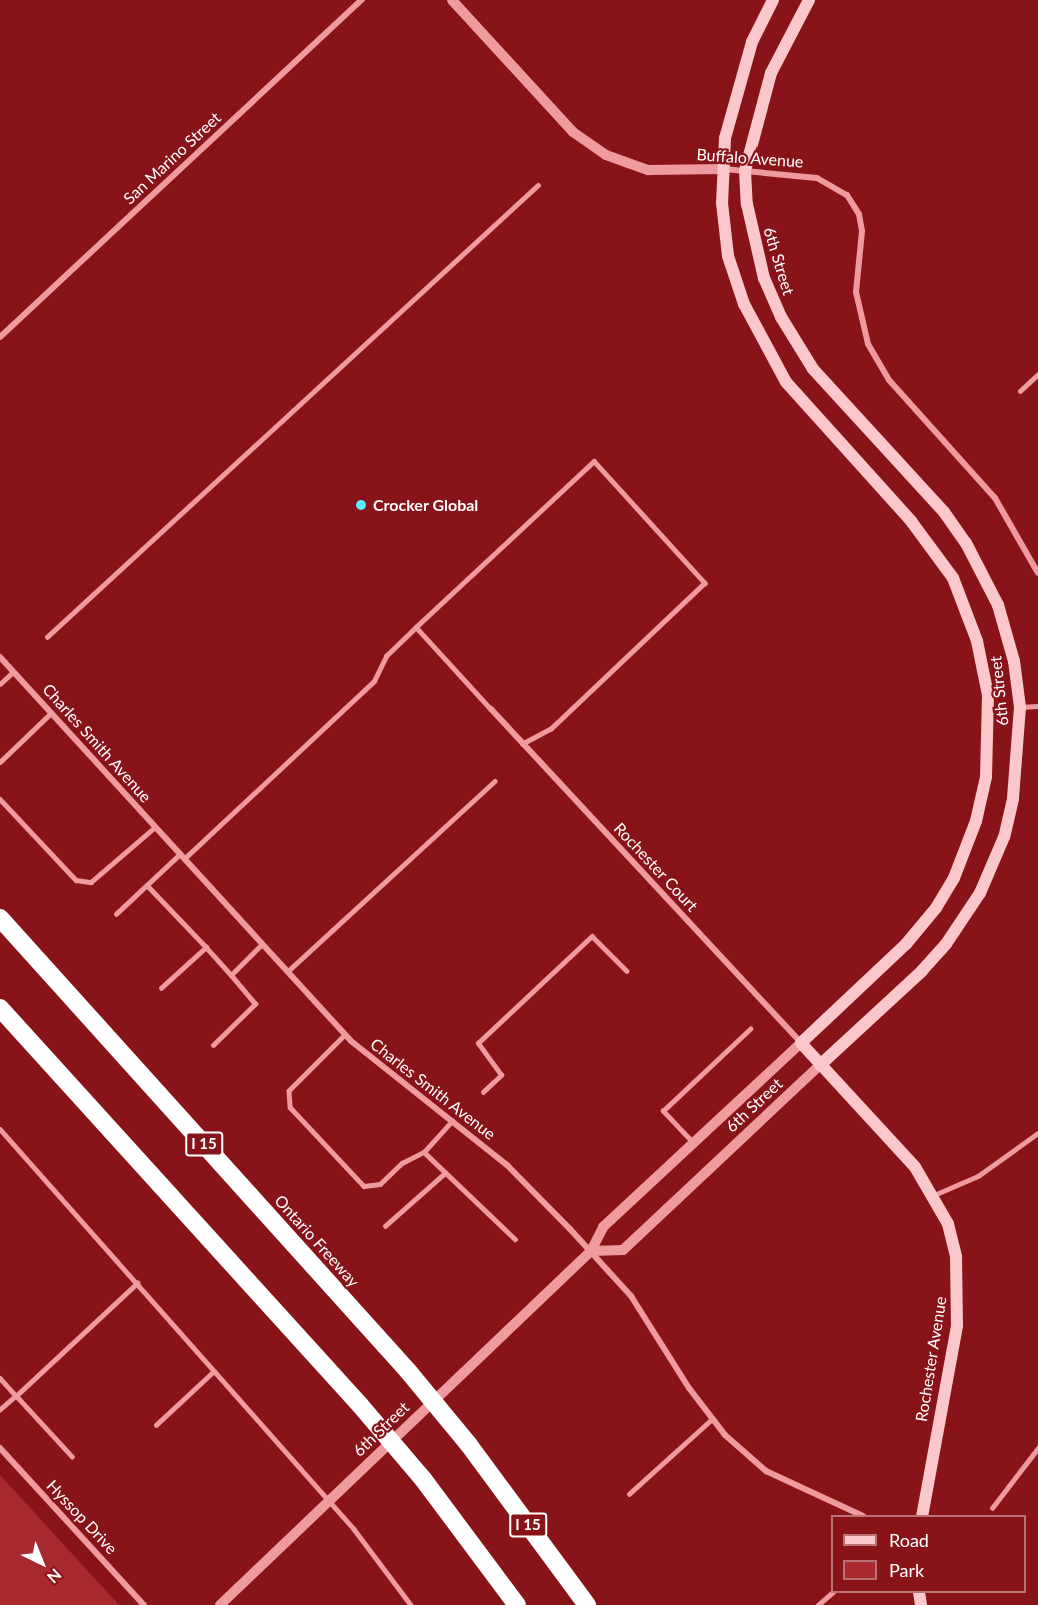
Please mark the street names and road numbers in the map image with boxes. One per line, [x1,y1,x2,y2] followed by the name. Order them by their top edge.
[119,108,225,208] street label: San Marino Street
[696,145,804,171] street label: Buffalo Avenue
[760,225,798,297] street label: 6th Street
[986,655,1012,727] street label: 6th Street
[38,679,156,807] street label: Charles Smith Avenue
[610,819,702,915] street label: Rochester Court
[366,1034,500,1144] street label: Charles Smith Avenue
[722,1074,786,1136] street label: 6th Street
[184,1132,224,1156] road number: I 15
[271,1191,363,1291] street label: Ontario Freeway
[912,1295,950,1423] street label: Rochester Avenue
[349,1398,413,1460] street label: 6th Street
[43,1476,121,1558] street label: Hyssop Drive
[508,1513,548,1537] road number: I 15

